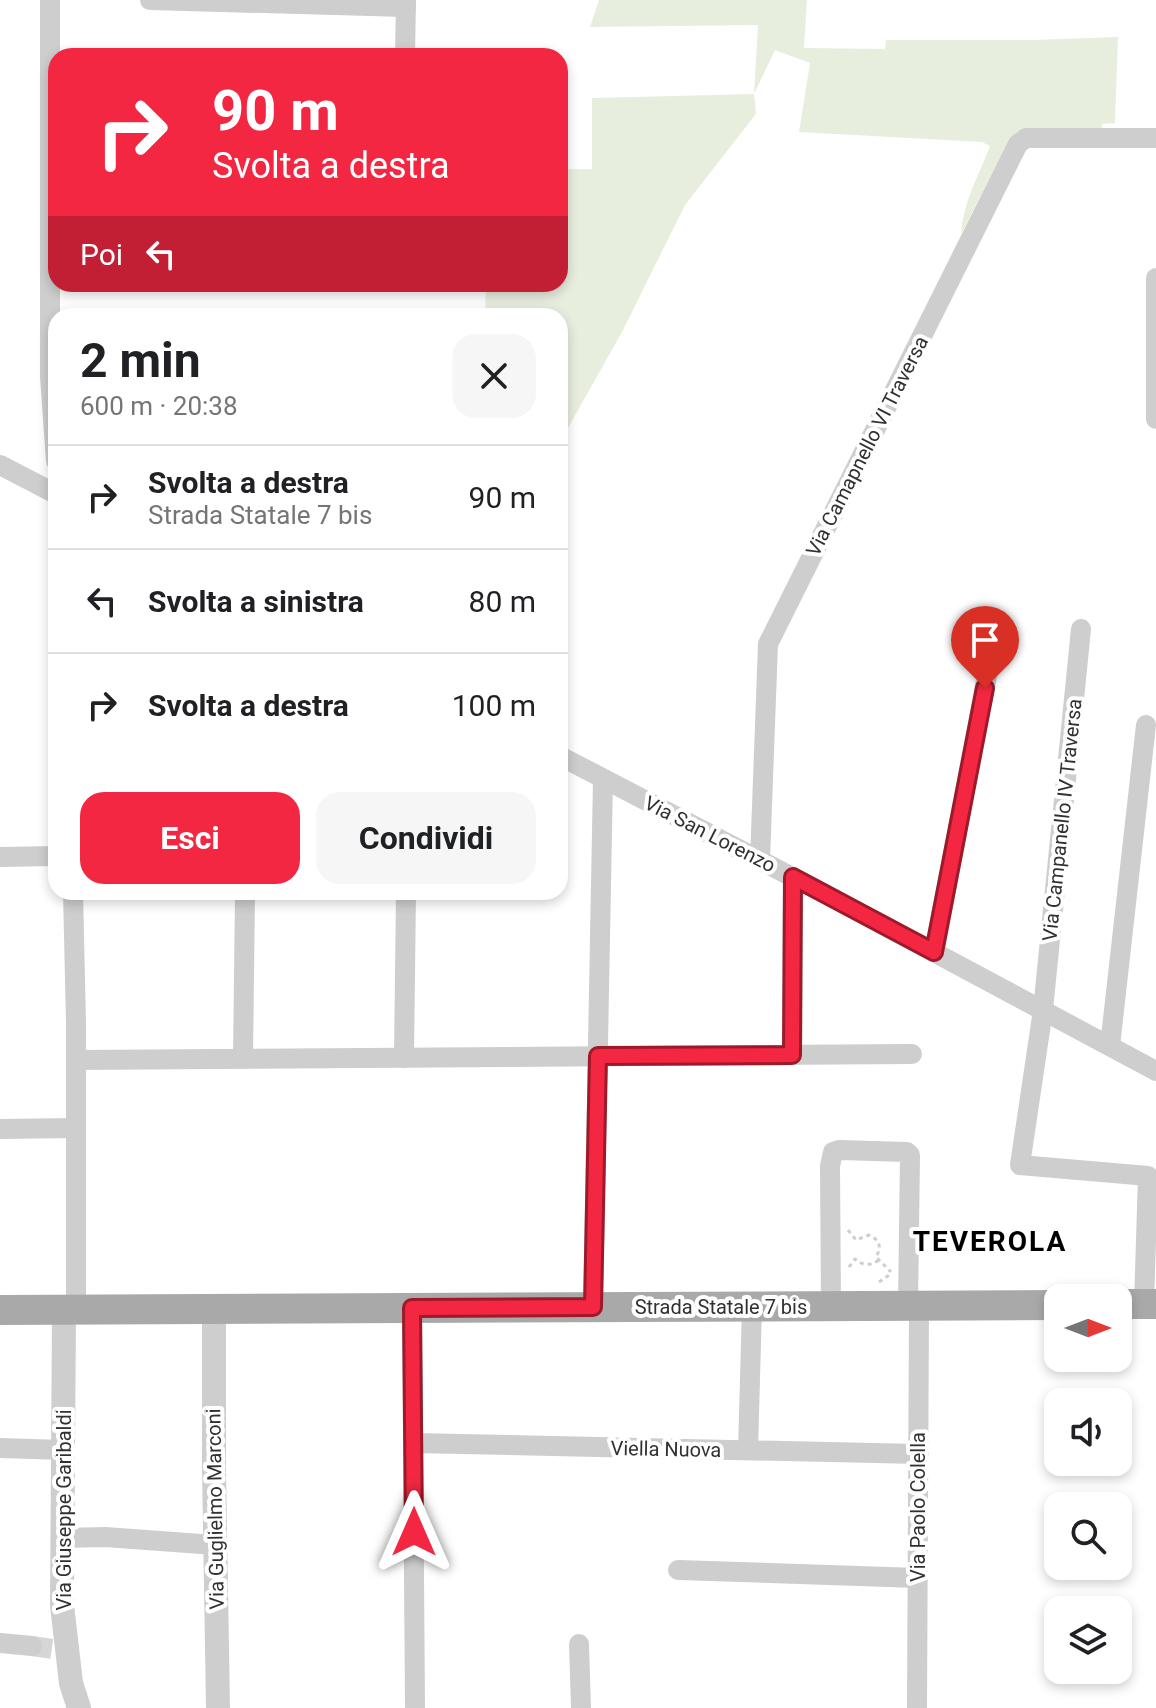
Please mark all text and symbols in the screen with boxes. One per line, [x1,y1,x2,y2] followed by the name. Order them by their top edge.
[212,78,339,144] text: 90 m
[80,80,184,184] icon: right
[212,145,449,187] text: Svolta a destra
[139,232,183,276] icon: left
[80,237,123,272] text: Poi
[80,332,201,389] text: 2 min
[801,332,933,560] street label: Via Camapnello VI Traversa
[452,334,536,418] button: close
[80,391,238,421] text: 600 m · 20:38
[148,465,349,500] text: Svolta a destra
[80,475,124,519] icon: right
[469,480,536,515] text: 90 m
[148,500,372,530] text: Strada Statale 7 bis
[80,579,124,623] icon: left
[148,584,364,619] text: Svolta a sinistra
[469,584,536,619] text: 80 m
[951,606,1019,688] pin
[963,618,1007,662] icon: arrive
[80,683,124,727] icon: right
[148,688,349,723] text: Svolta a destra
[452,688,536,723] text: 100 m
[1037,697,1087,943] street label: Via Campanello IV Traversa
[640,791,780,877] street label: Via San Lorenzo
[80,792,300,884] button: Esci
[316,792,536,884] button: Condividi
[913,1225,1067,1258] district label: TEVEROLA
[1044,1284,1132,1372] north arrow
[1044,1284,1132,1684] map controls
[635,1295,807,1319] street label: Strada Statale 7 bis
[1044,1388,1132,1476] button: sound
[201,1408,229,1610] street label: Via Guglielmo Marconi
[52,1409,76,1611] street label: Via Giuseppe Garibaldi
[906,1432,930,1582] street label: Via Paolo Colella
[610,1436,722,1462] street label: Viella Nuova
[372,1490,456,1574] position arrow
[1044,1492,1132,1580] button: search
[1044,1596,1132,1684] button: layers

